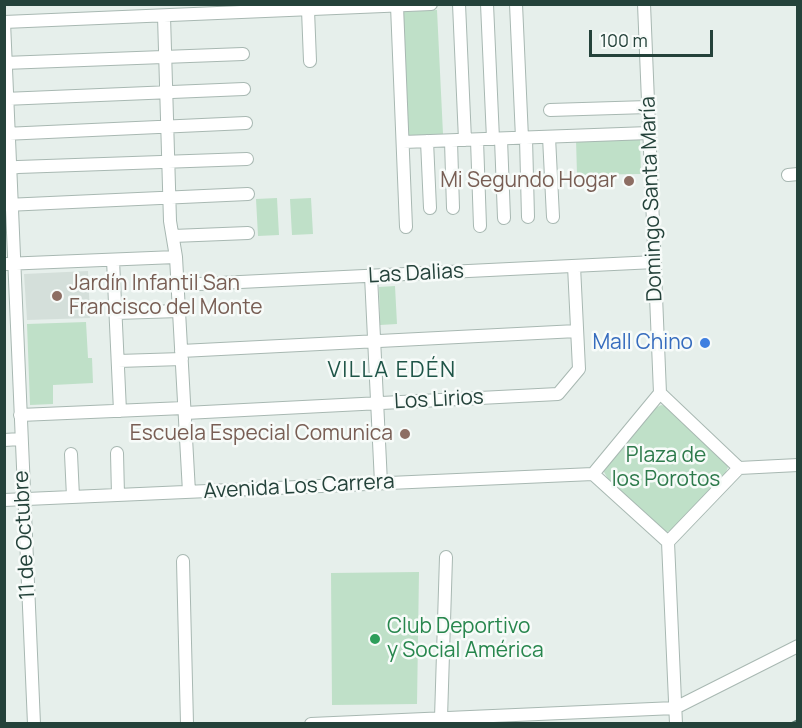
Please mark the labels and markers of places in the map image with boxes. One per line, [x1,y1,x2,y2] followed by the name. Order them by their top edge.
[440,168,617,194] place label: Mi Segundo Hogar
[622,174,636,188] marker: Mi Segundo Hogar
[69,271,263,321] place label: Jardín Infantil San Francisco del Monte
[50,289,64,303] marker: Jardín Infantil San Francisco del Monte
[592,330,693,356] place label: Mall Chino
[698,336,712,350] marker: Mall Chino
[130,421,393,447] place label: Escuela Especial Comunica
[398,427,412,441] marker: Escuela Especial Comunica
[387,614,544,664] place label: Club Deportivo y Social América
[368,632,382,646] marker: Club Deportivo y Social América

